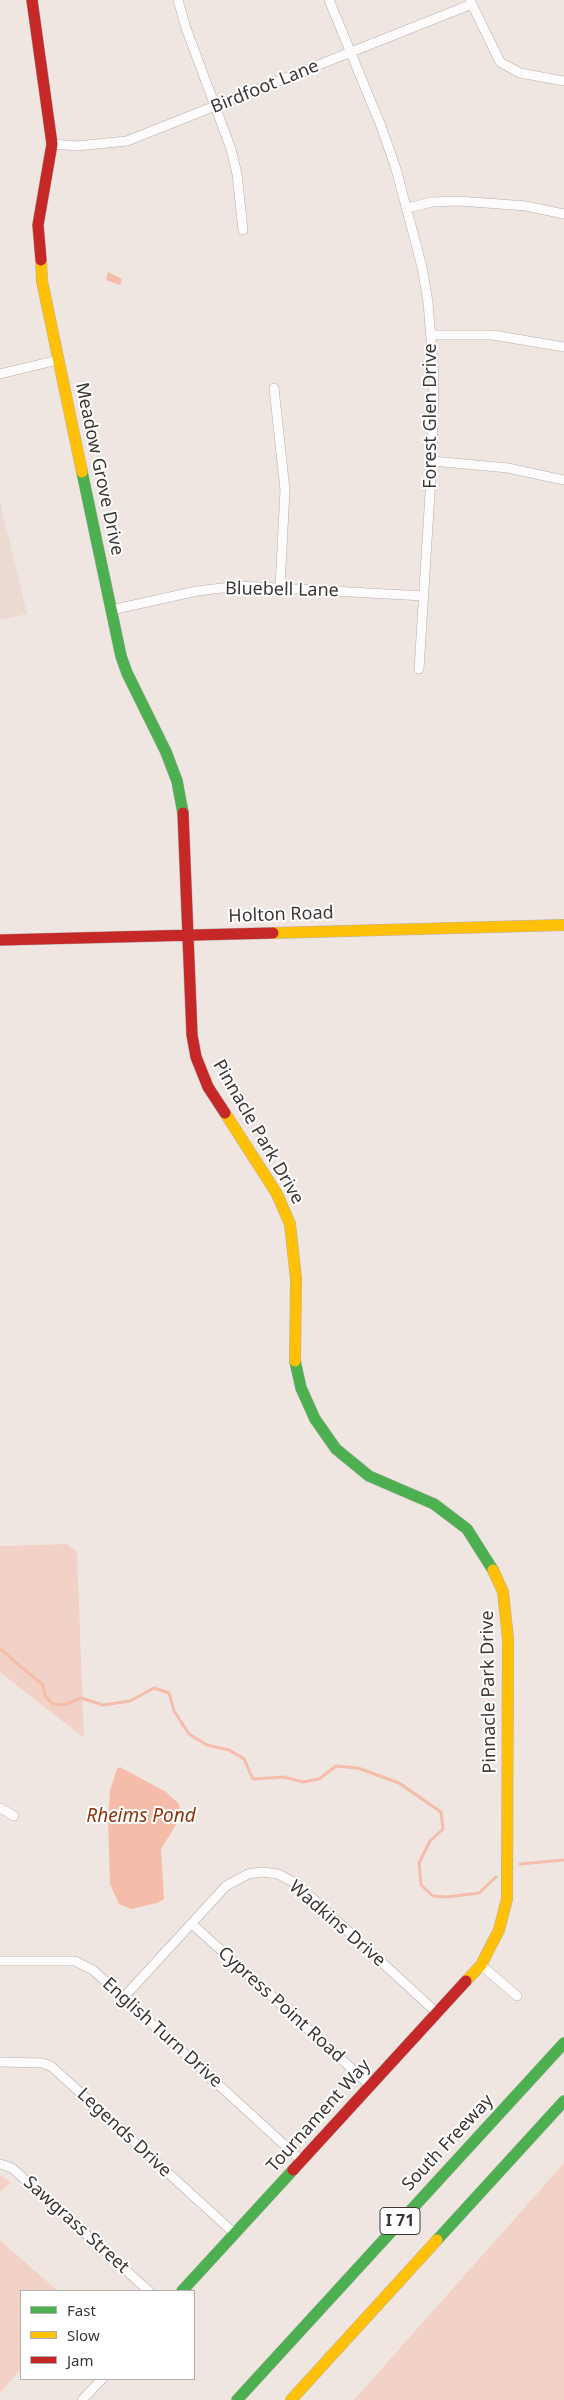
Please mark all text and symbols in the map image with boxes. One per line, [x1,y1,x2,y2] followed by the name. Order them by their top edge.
[208,56,322,118] street label: Birdfoot Lane
[420,343,442,489] street label: Forest Glen Drive
[70,381,128,557] street label: Meadow Grove Drive
[225,578,339,602] street label: Bluebell Lane
[228,902,334,928] street label: Holton Road
[208,1056,308,1208] street label: Pinnacle Park Drive
[477,1610,501,1774] street label: Pinnacle Park Drive
[86,1806,196,1828] water label: Rheims Pond
[284,1876,390,1972] street label: Wadkins Drive
[213,1943,349,2067] street label: Cypress Point Road
[98,1973,226,2093] street label: English Turn Drive
[263,2055,375,2177] street label: Tournament Way
[72,2084,176,2182] street label: Legends Drive
[398,2090,498,2196] street label: South Freeway
[19,2172,133,2278] street label: Sawgrass Street
[380,2208,420,2234] road number: I 71
[20,2290,195,2380] legend
[67,2300,96,2320] text: Fast
[67,2325,100,2345] text: Slow
[67,2350,94,2370] text: Jam

